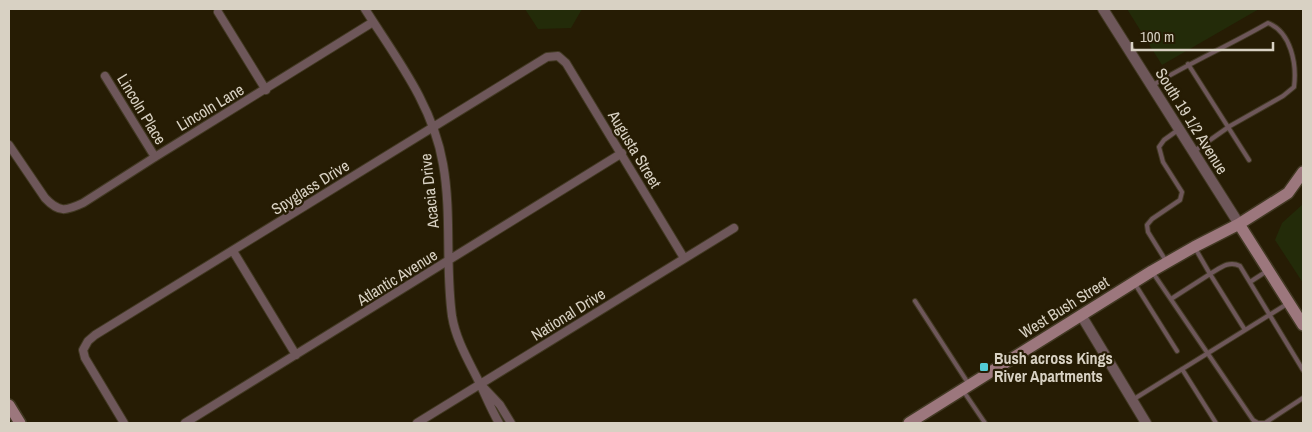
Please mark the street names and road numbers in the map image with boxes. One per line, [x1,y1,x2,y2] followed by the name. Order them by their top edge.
[1150,64,1234,178] street label: South 19 1/2 Avenue
[112,70,172,148] street label: Lincoln Place
[172,78,248,136] street label: Lincoln Lane
[603,105,667,192] street label: Augusta Street
[414,153,444,230] street label: Acacia Drive
[267,154,353,220] street label: Spyglass Drive
[352,244,441,311] street label: Atlantic Avenue
[1015,270,1113,343] street label: West Bush Street
[527,282,609,346] street label: National Drive

